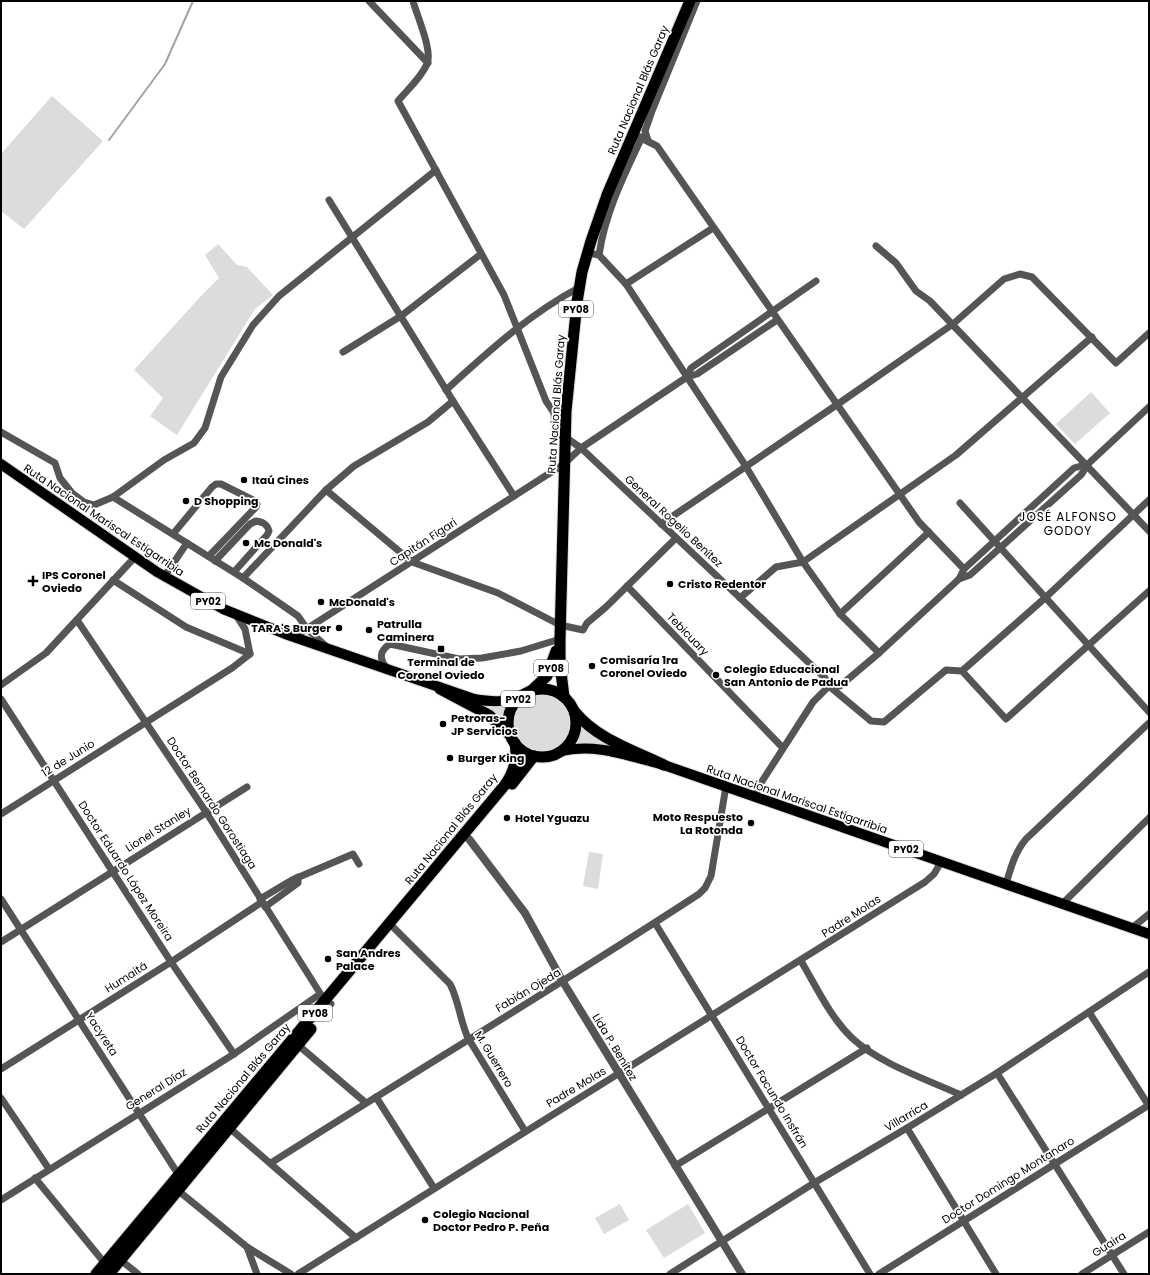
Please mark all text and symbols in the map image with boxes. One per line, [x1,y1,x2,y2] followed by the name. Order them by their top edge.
[603,22,673,157] street label: Ruta Nacional Blás Garay
[559,301,593,317] road number: PY08
[543,333,569,474] street label: Ruta Nacional Blás Garay
[21,460,187,580] street label: Ruta Nacional Mariscal Estigarribia
[621,471,727,571] street label: General Rogelio Benítez
[252,472,309,488] place label: Itaú Cines
[239,475,249,485] marker: Itaú Cines
[194,493,259,509] place label: D Shopping
[181,496,191,506] marker: D Shopping
[1019,508,1117,539] district label: JOSÉ ALFONSO GODOY
[386,514,460,570] street label: Capitán Figari
[254,535,322,551] place label: Mc Donald's
[241,538,251,548] marker: Mc Donald's
[42,567,106,596] place label: IPS Coronel Oviedo
[27,575,39,587] marker: IPS Coronel Oviedo
[678,576,766,592] place label: Cristo Redentor
[665,579,675,589] marker: Cristo Redentor
[191,593,225,609] road number: PY02
[329,594,395,610] place label: McDonald's
[316,597,326,607] marker: McDonald's
[663,609,713,660] street label: Tebicuary
[377,616,434,645] place label: Patrulla Caminera
[251,620,331,636] place label: TARA'S Burger
[334,623,344,633] marker: TARA'S Burger
[364,625,374,635] marker: Patrulla Caminera
[436,644,446,654] marker: Terminal de Coronel Oviedo
[600,652,687,681] place label: Comisaría 1ra Coronel Oviedo
[398,654,484,683] place label: Terminal de Coronel Oviedo
[534,660,568,676] road number: PY08
[587,661,597,671] marker: Comisaría 1ra Coronel Oviedo
[724,661,848,690] place label: Colegio Educacional San Antonio de Padua
[711,670,721,680] marker: Colegio Educacional San Antonio de Padua
[501,691,535,707] road number: PY02
[451,710,518,739] place label: Petroras- JP Servicios
[438,719,448,729] marker: Petroras- JP Servicios
[163,734,261,872] street label: Doctor Bernardo Gorostiaga
[38,735,98,781] street label: 12 de Junio
[458,750,524,766] place label: Burger King
[445,753,455,763] marker: Burger King
[704,760,890,838] street label: Ruta Nacional Mariscal Estigarribia
[401,769,501,888] street label: Ruta Nacional Blás Garay
[75,798,177,944] street label: Doctor Eduardo López Moreira
[122,802,195,856] street label: Lionel Stanley
[653,809,743,838] place label: Moto Respuesto La Rotonda
[515,810,589,826] place label: Hotel Yguazu
[502,813,512,823] marker: Hotel Yguazu
[746,818,756,828] marker: Moto Respuesto La Rotonda
[889,841,923,857] road number: PY02
[818,891,884,941] street label: Padre Molas
[336,945,401,974] place label: San Andres Palace
[323,954,333,964] marker: San Andres Palace
[102,958,150,996] street label: Humaitá
[492,964,564,1016] street label: Fabián Ojeda
[298,1005,332,1021] road number: PY08
[82,1009,122,1059] street label: Yacyreta
[589,1010,641,1084] street label: Lida P. Benítez
[192,1019,294,1136] street label: Ruta Nacional Blás Garay
[471,1028,517,1090] street label: M. Guerrero
[732,1033,812,1151] street label: Doctor Facundo Insfrán
[543,1063,609,1111] street label: Padre Molas
[122,1064,190,1114] street label: General Díaz
[881,1097,931,1135] street label: Villarrica
[939,1133,1077,1227] street label: Doctor Domingo Montanaro
[433,1206,549,1235] place label: Colegio Nacional Doctor Pedro P. Peña
[420,1215,430,1225] marker: Colegio Nacional Doctor Pedro P. Peña
[1089,1227,1129,1261] street label: Guaira

